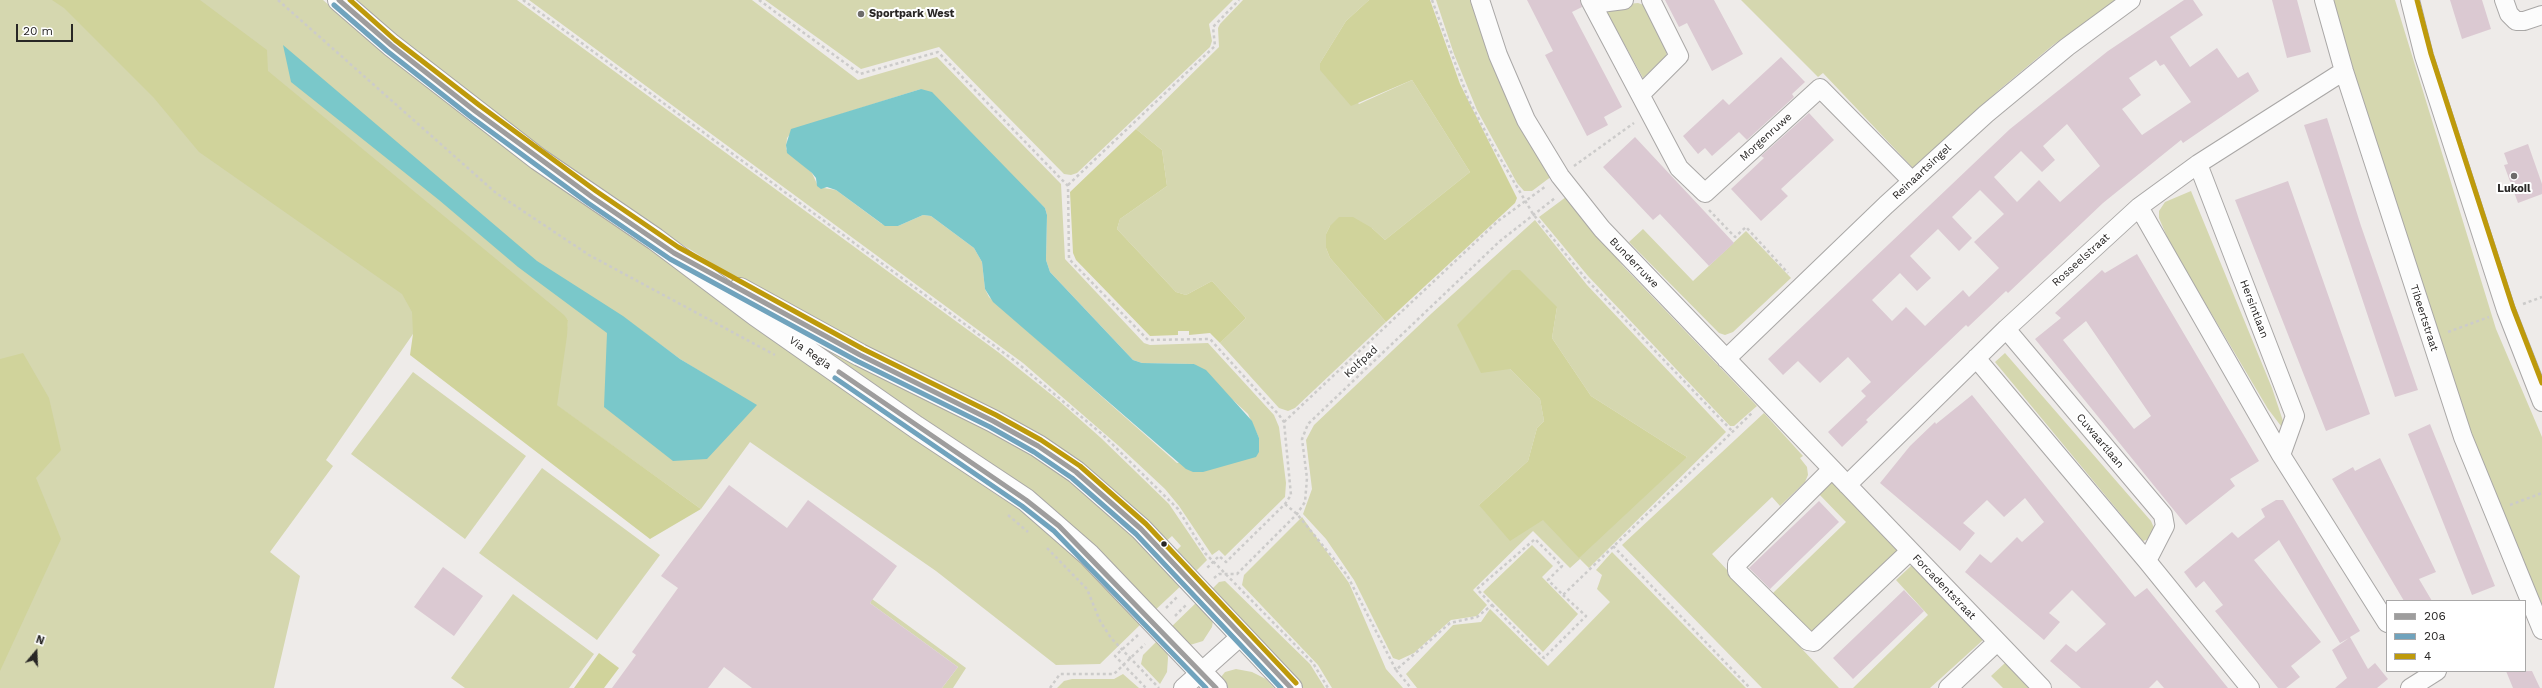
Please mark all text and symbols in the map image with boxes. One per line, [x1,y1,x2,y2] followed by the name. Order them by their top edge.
[869,7,954,21] place label: Sportpark West
[856,9,866,19] marker: Sportpark West
[18,16,75,42] scale bar
[23,24,53,38] text: 20 m
[1737,110,1795,164] street label: Morgenruwe
[1890,141,1954,203] street label: Reinaartsingel
[2509,171,2519,181] marker: Lukoil
[2497,182,2531,196] place label: Lukoil
[2049,231,2113,289] street label: Rosseelstraat
[1607,235,1661,291] street label: Bunderruwe
[2237,278,2271,340] street label: Hersintlaan
[2407,283,2441,353] street label: Tibeertstraat
[786,334,834,372] street label: Via Regia
[1341,343,1381,381] street label: Kolfpad
[2073,411,2127,471] street label: Cuwaartlaan
[1159,539,1169,549] unlabelled marker
[1910,552,1978,622] street label: Forcadentstraat
[2386,600,2526,672] legend
[2424,609,2446,623] text: 206
[2424,629,2445,643] text: 20a
[16,632,56,672] north arrow
[34,633,46,648] text: N
[2424,649,2431,663] text: 4

